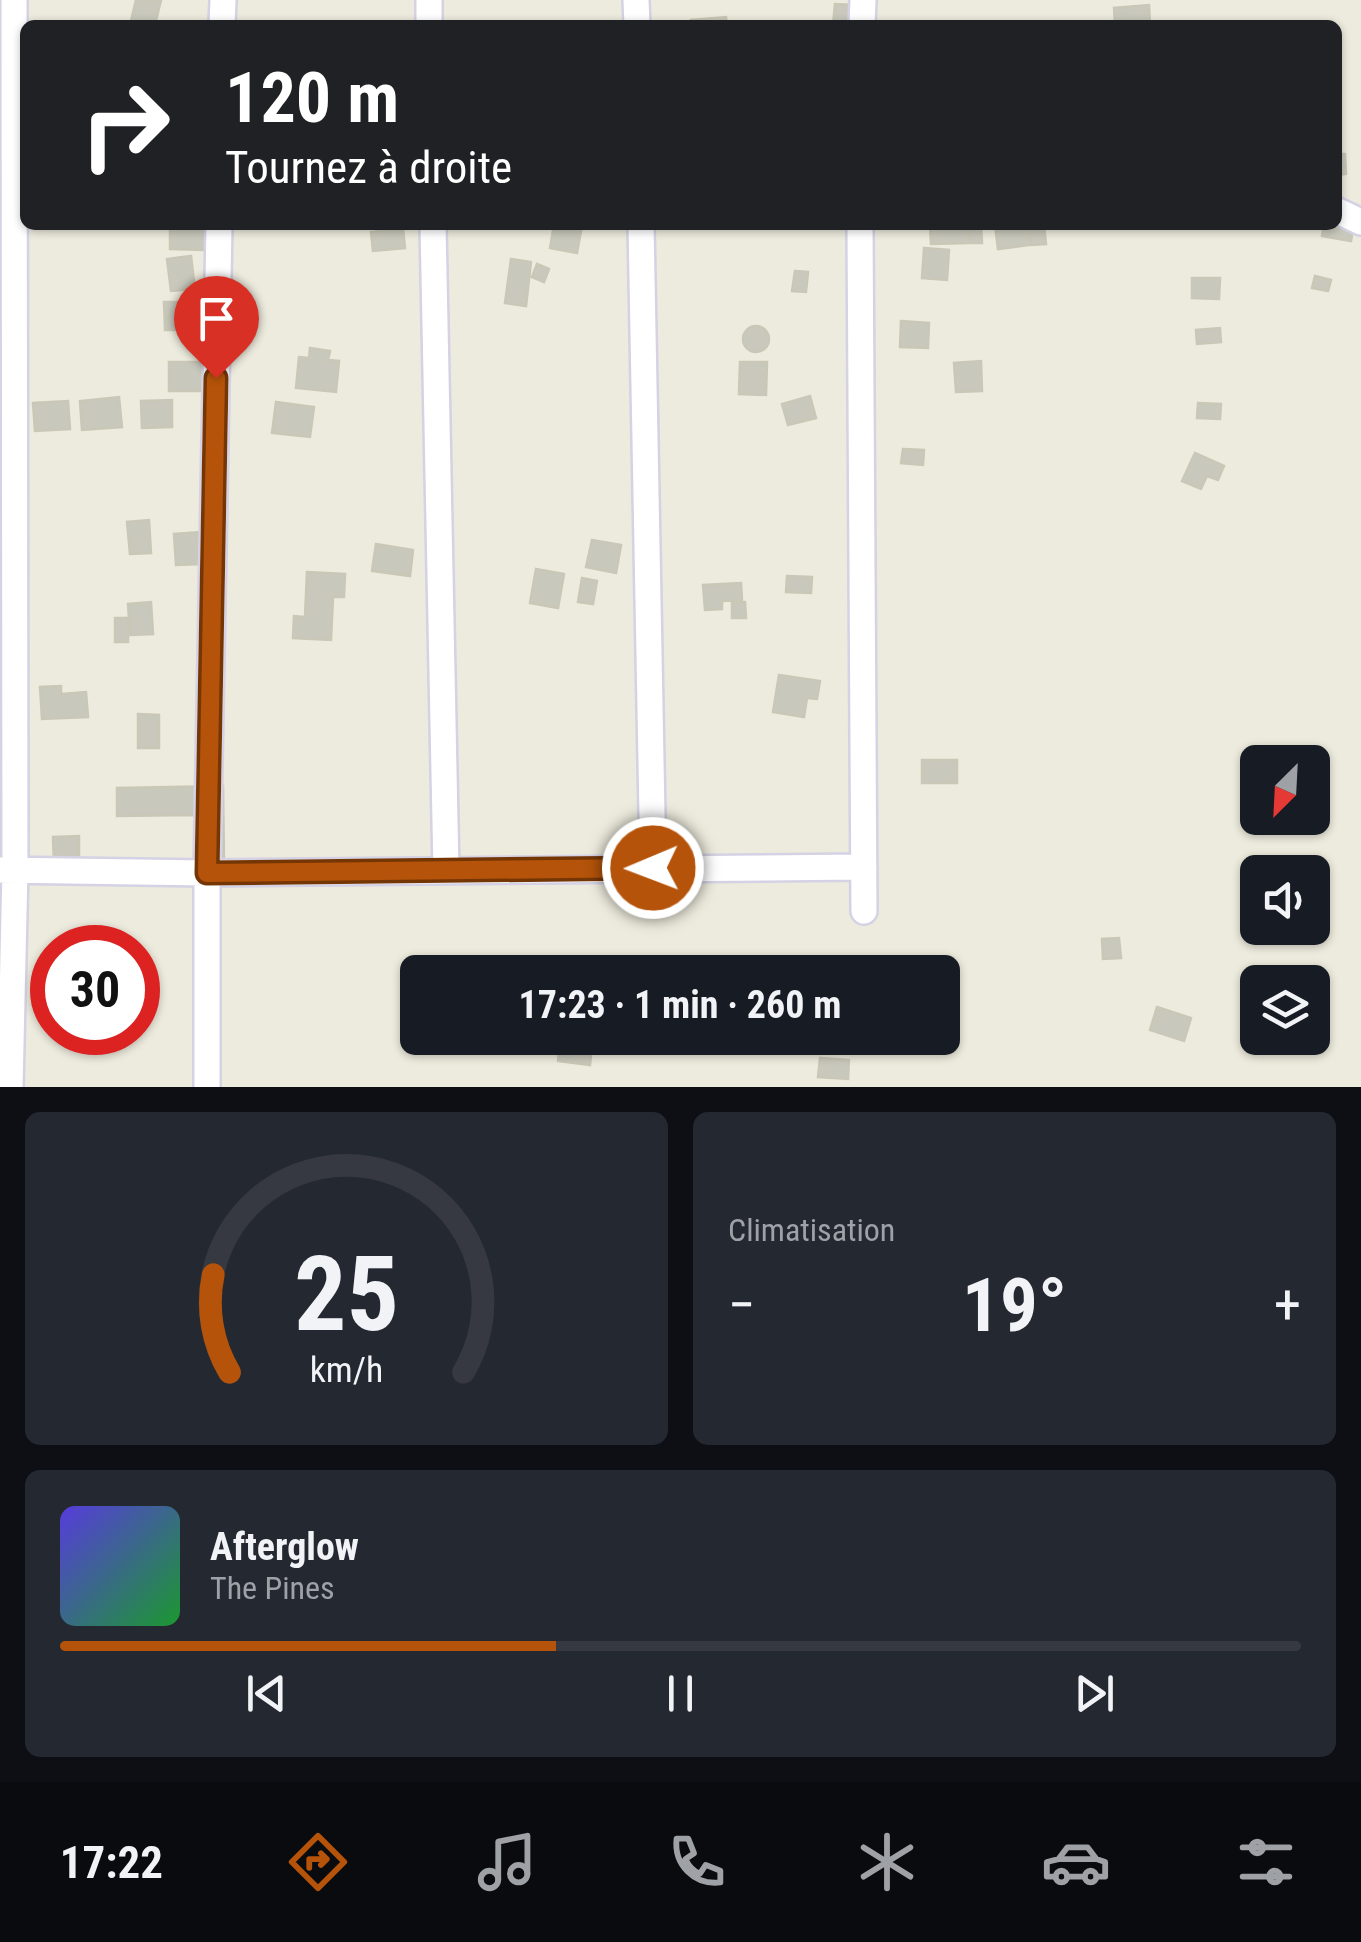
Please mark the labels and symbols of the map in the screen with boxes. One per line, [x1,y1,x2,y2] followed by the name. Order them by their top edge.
[174,276,259,379] pin
[1240,745,1330,835] north arrow
[601,816,705,920] position arrow
[30,925,160,1055] speed limit sign: 30

